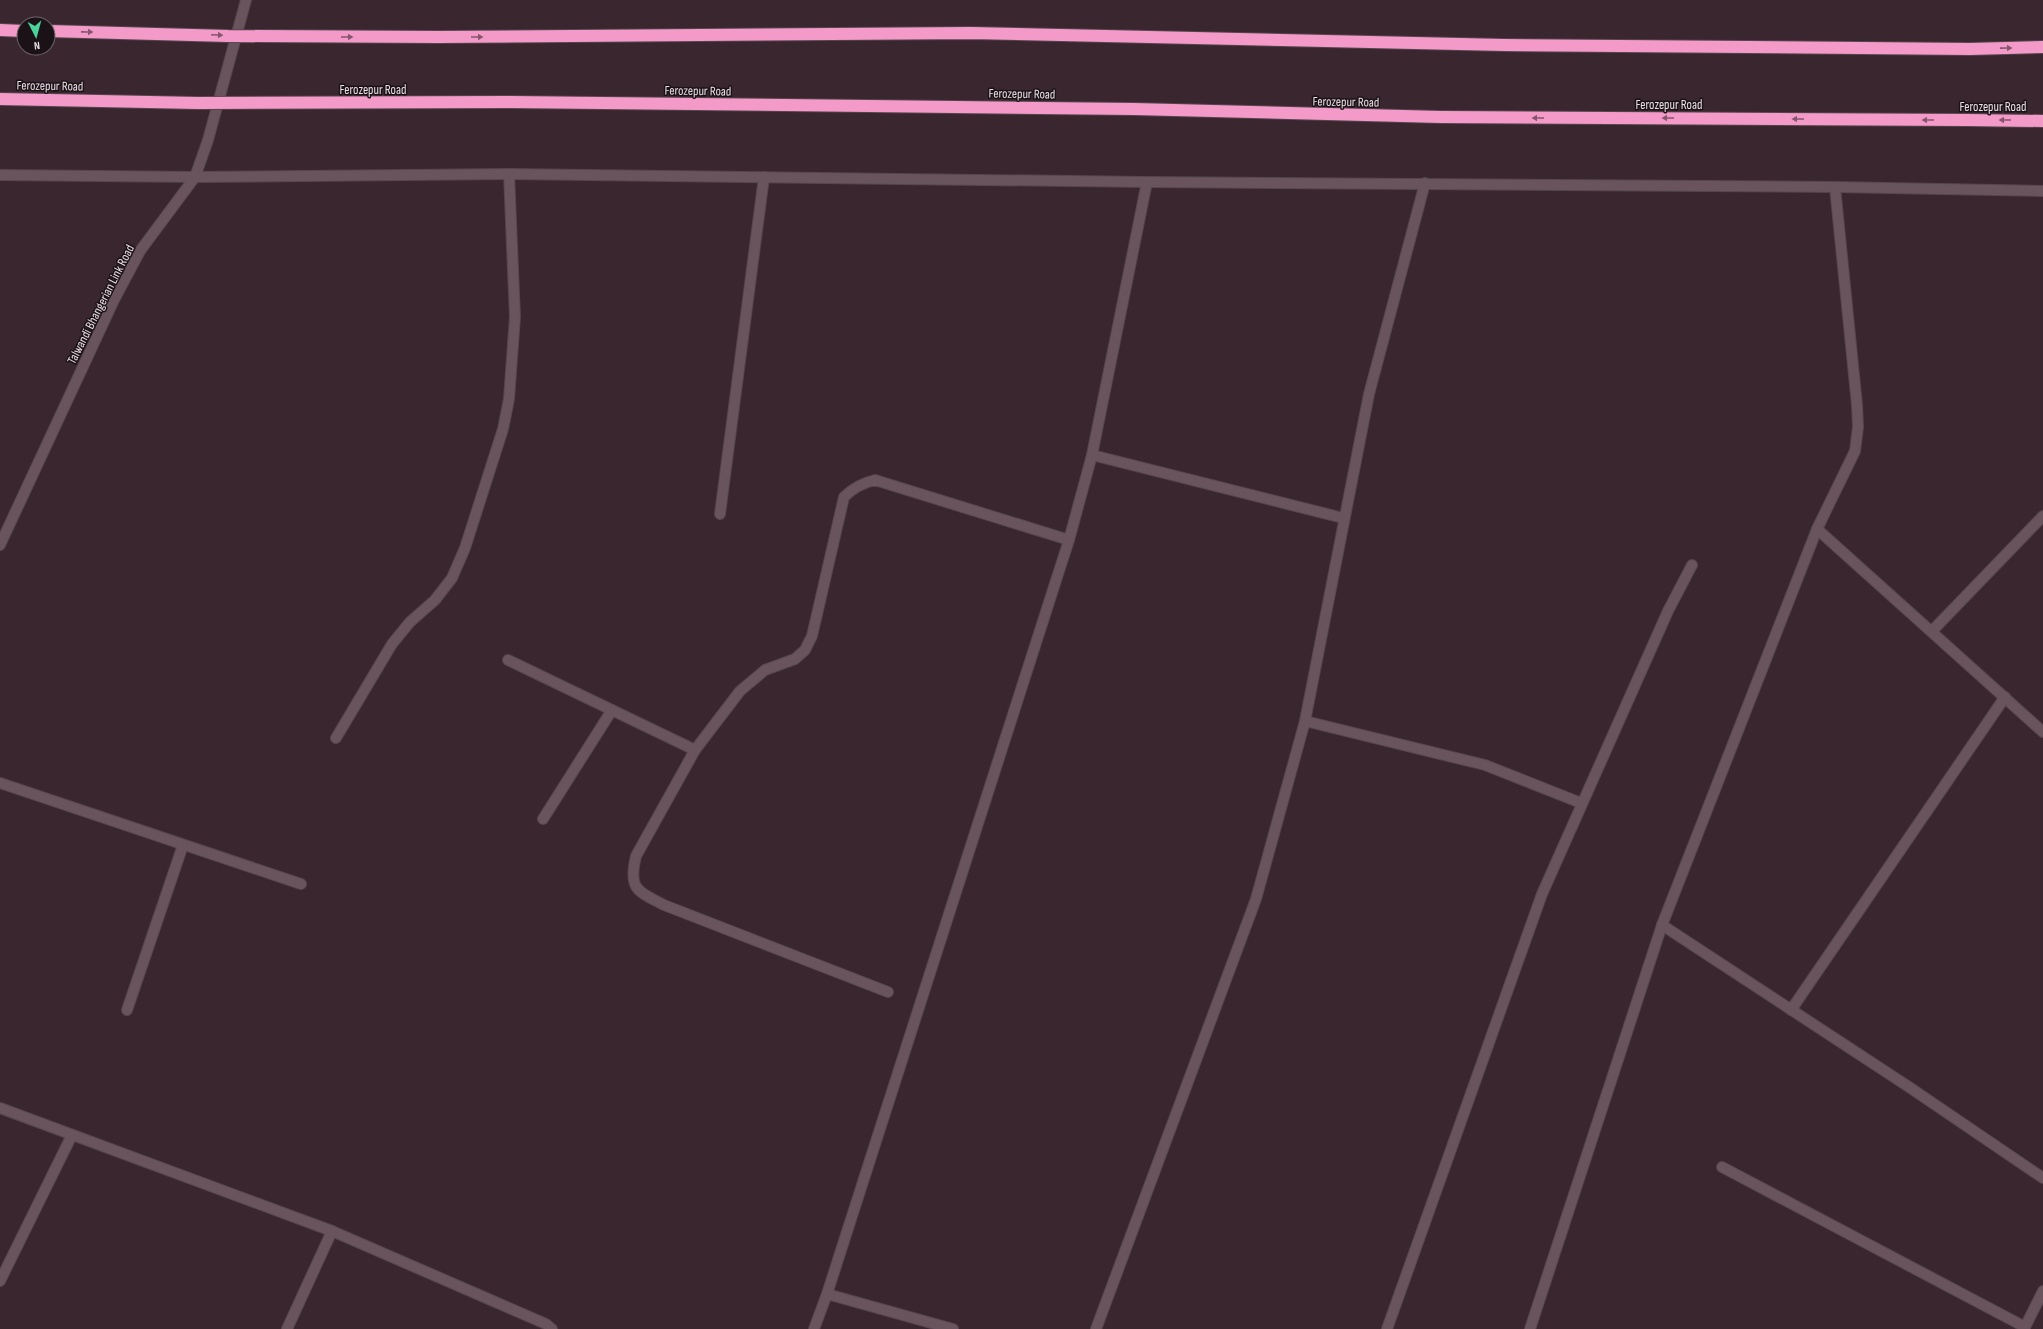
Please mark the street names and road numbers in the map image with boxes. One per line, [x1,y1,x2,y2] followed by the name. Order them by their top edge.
[16,77,84,95] street label: Ferozepur Road
[340,82,406,98] street label: Ferozepur Road
[664,82,732,100] street label: Ferozepur Road
[988,85,1056,103] street label: Ferozepur Road
[1312,93,1380,111] street label: Ferozepur Road
[1636,97,1702,113] street label: Ferozepur Road
[1960,99,2026,115] street label: Ferozepur Road
[64,242,138,367] street label: Talwandi Bhangerian Link Road

